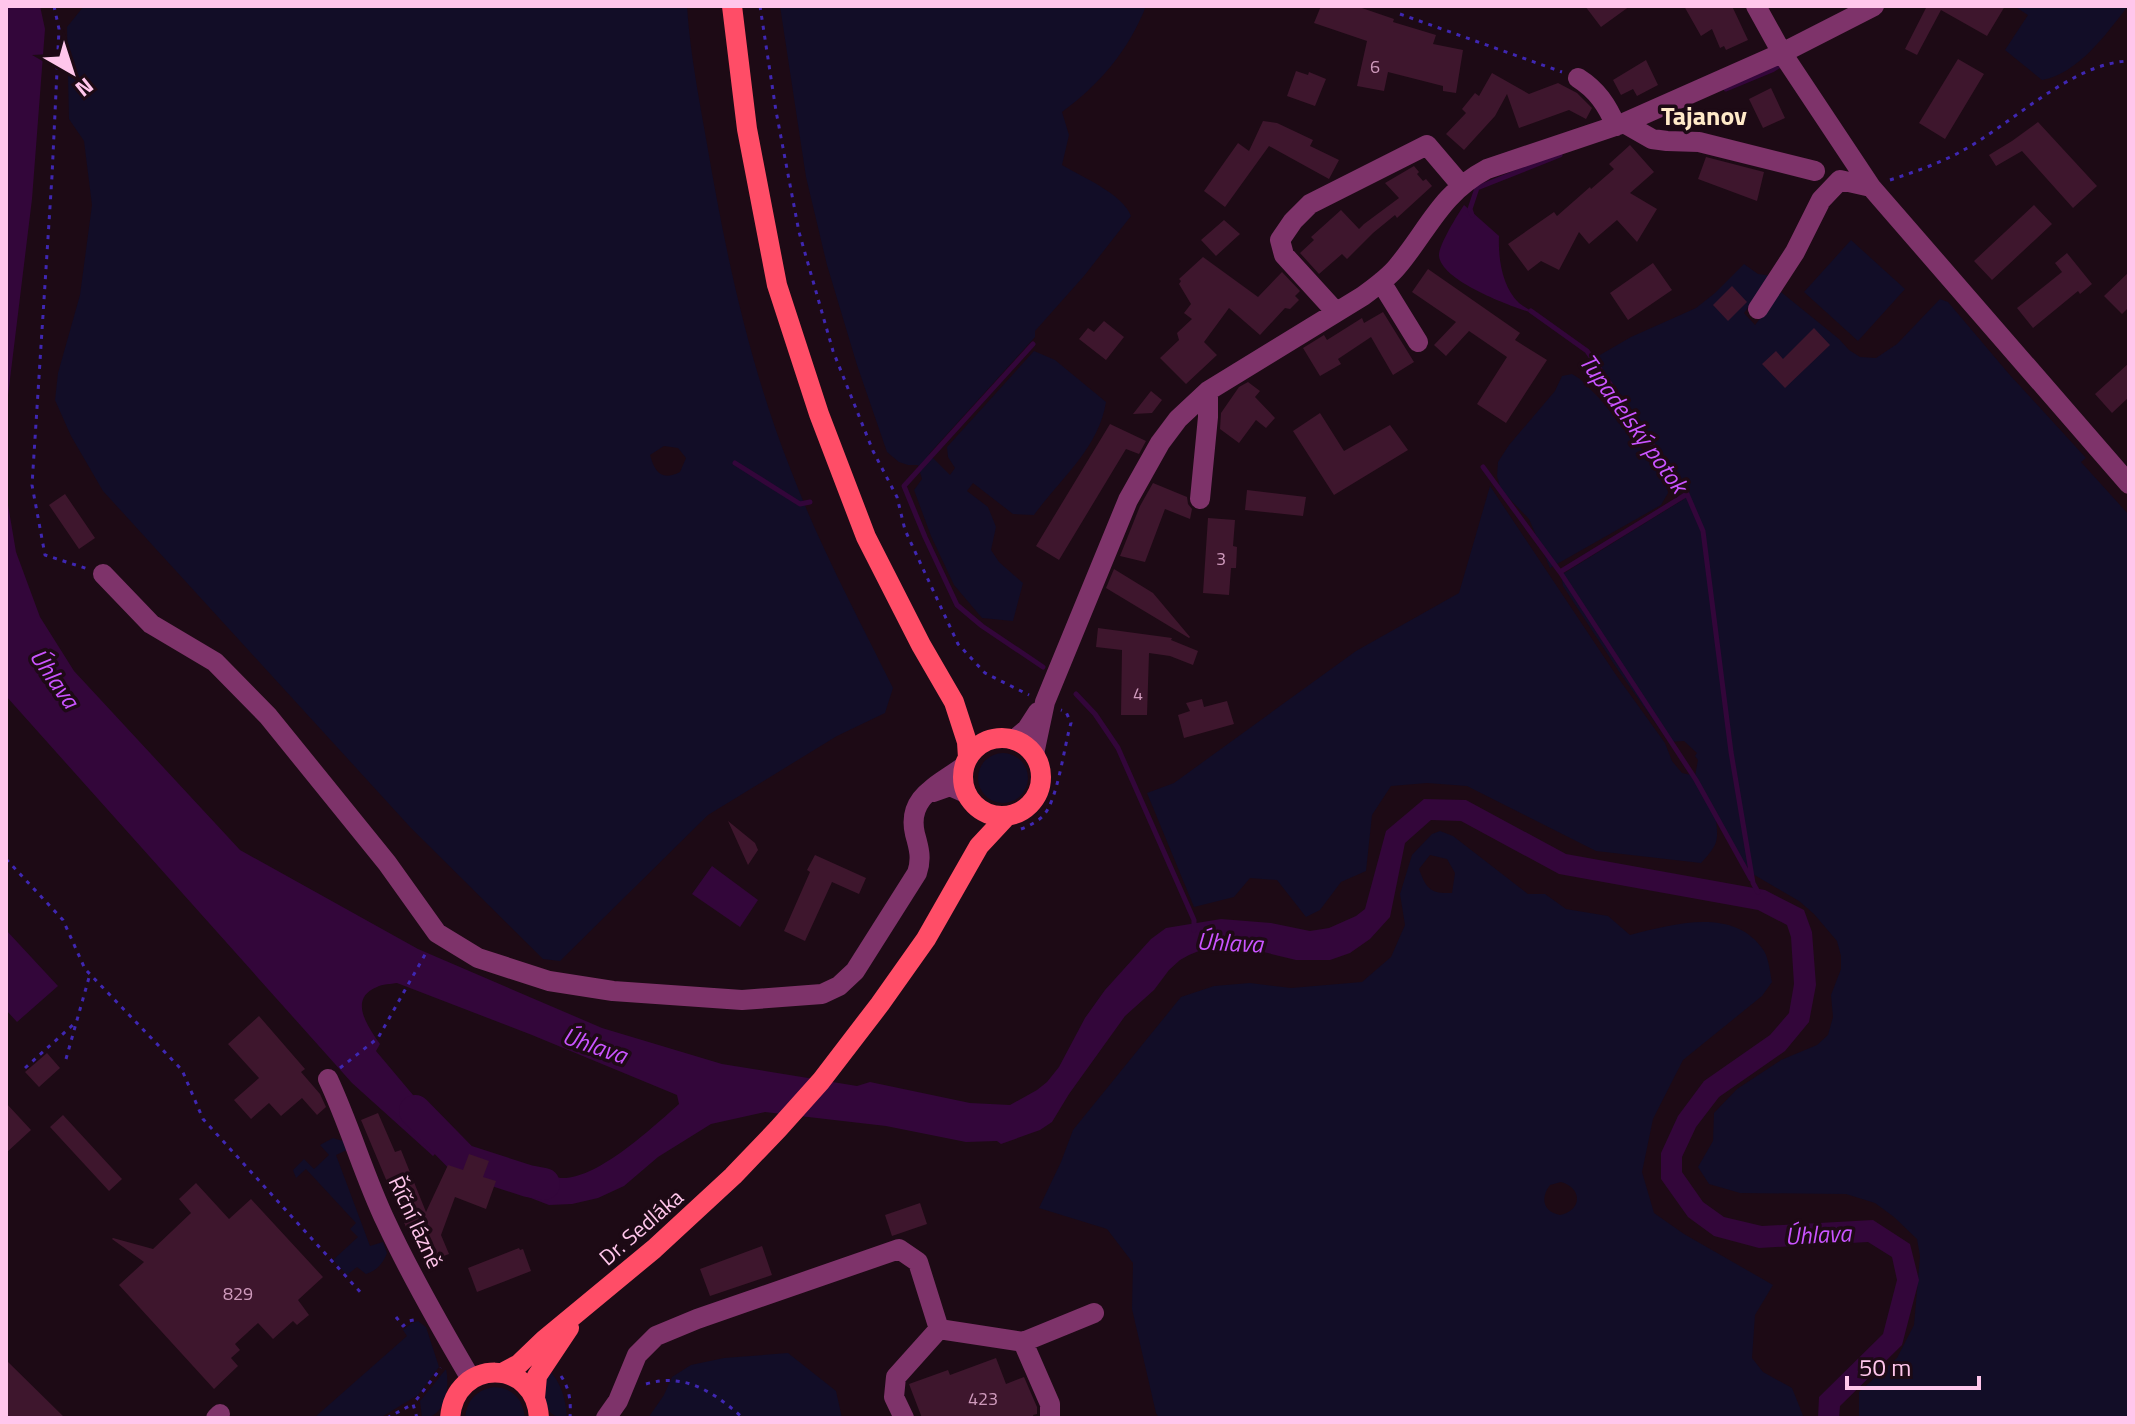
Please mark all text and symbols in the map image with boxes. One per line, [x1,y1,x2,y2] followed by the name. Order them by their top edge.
[32,32,112,112] north arrow
[1370,53,1380,80] house number: 6
[68,70,101,106] text: N
[1661,96,1747,135] district label: Tajanov
[1571,346,1699,503] water label: Tupadelský potok
[1216,545,1226,572] house number: 3
[21,641,90,717] water label: Úhlava
[1133,680,1143,707] house number: 4
[1196,922,1266,962] water label: Úhlava
[558,1017,634,1073] water label: Úhlava
[380,1170,452,1274] street label: Říční lázně
[591,1181,691,1273] street label: Dr. Sedláka
[1784,1214,1854,1254] water label: Úhlava
[223,1280,253,1307] house number: 829
[1847,1340,1979,1390] scale bar
[1859,1349,1911,1385] text: 50 m
[968,1385,998,1412] house number: 423

